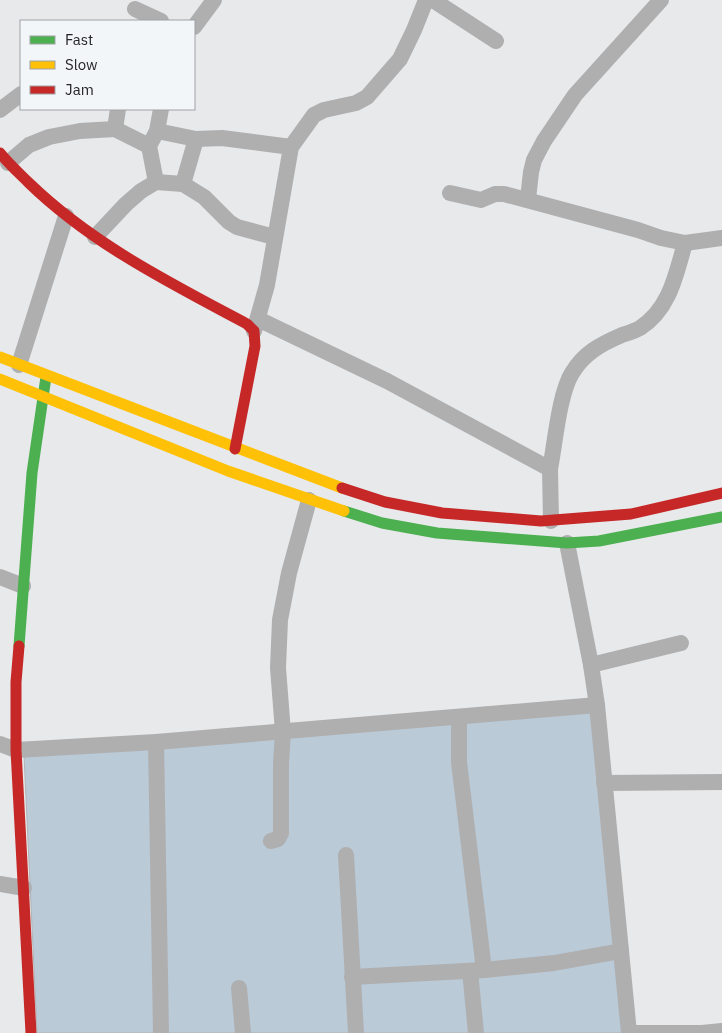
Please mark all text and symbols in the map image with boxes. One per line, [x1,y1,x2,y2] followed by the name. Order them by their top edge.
[20,20,195,110] legend
[65,30,93,49] text: Fast
[65,55,98,74] text: Slow
[65,80,94,99] text: Jam

